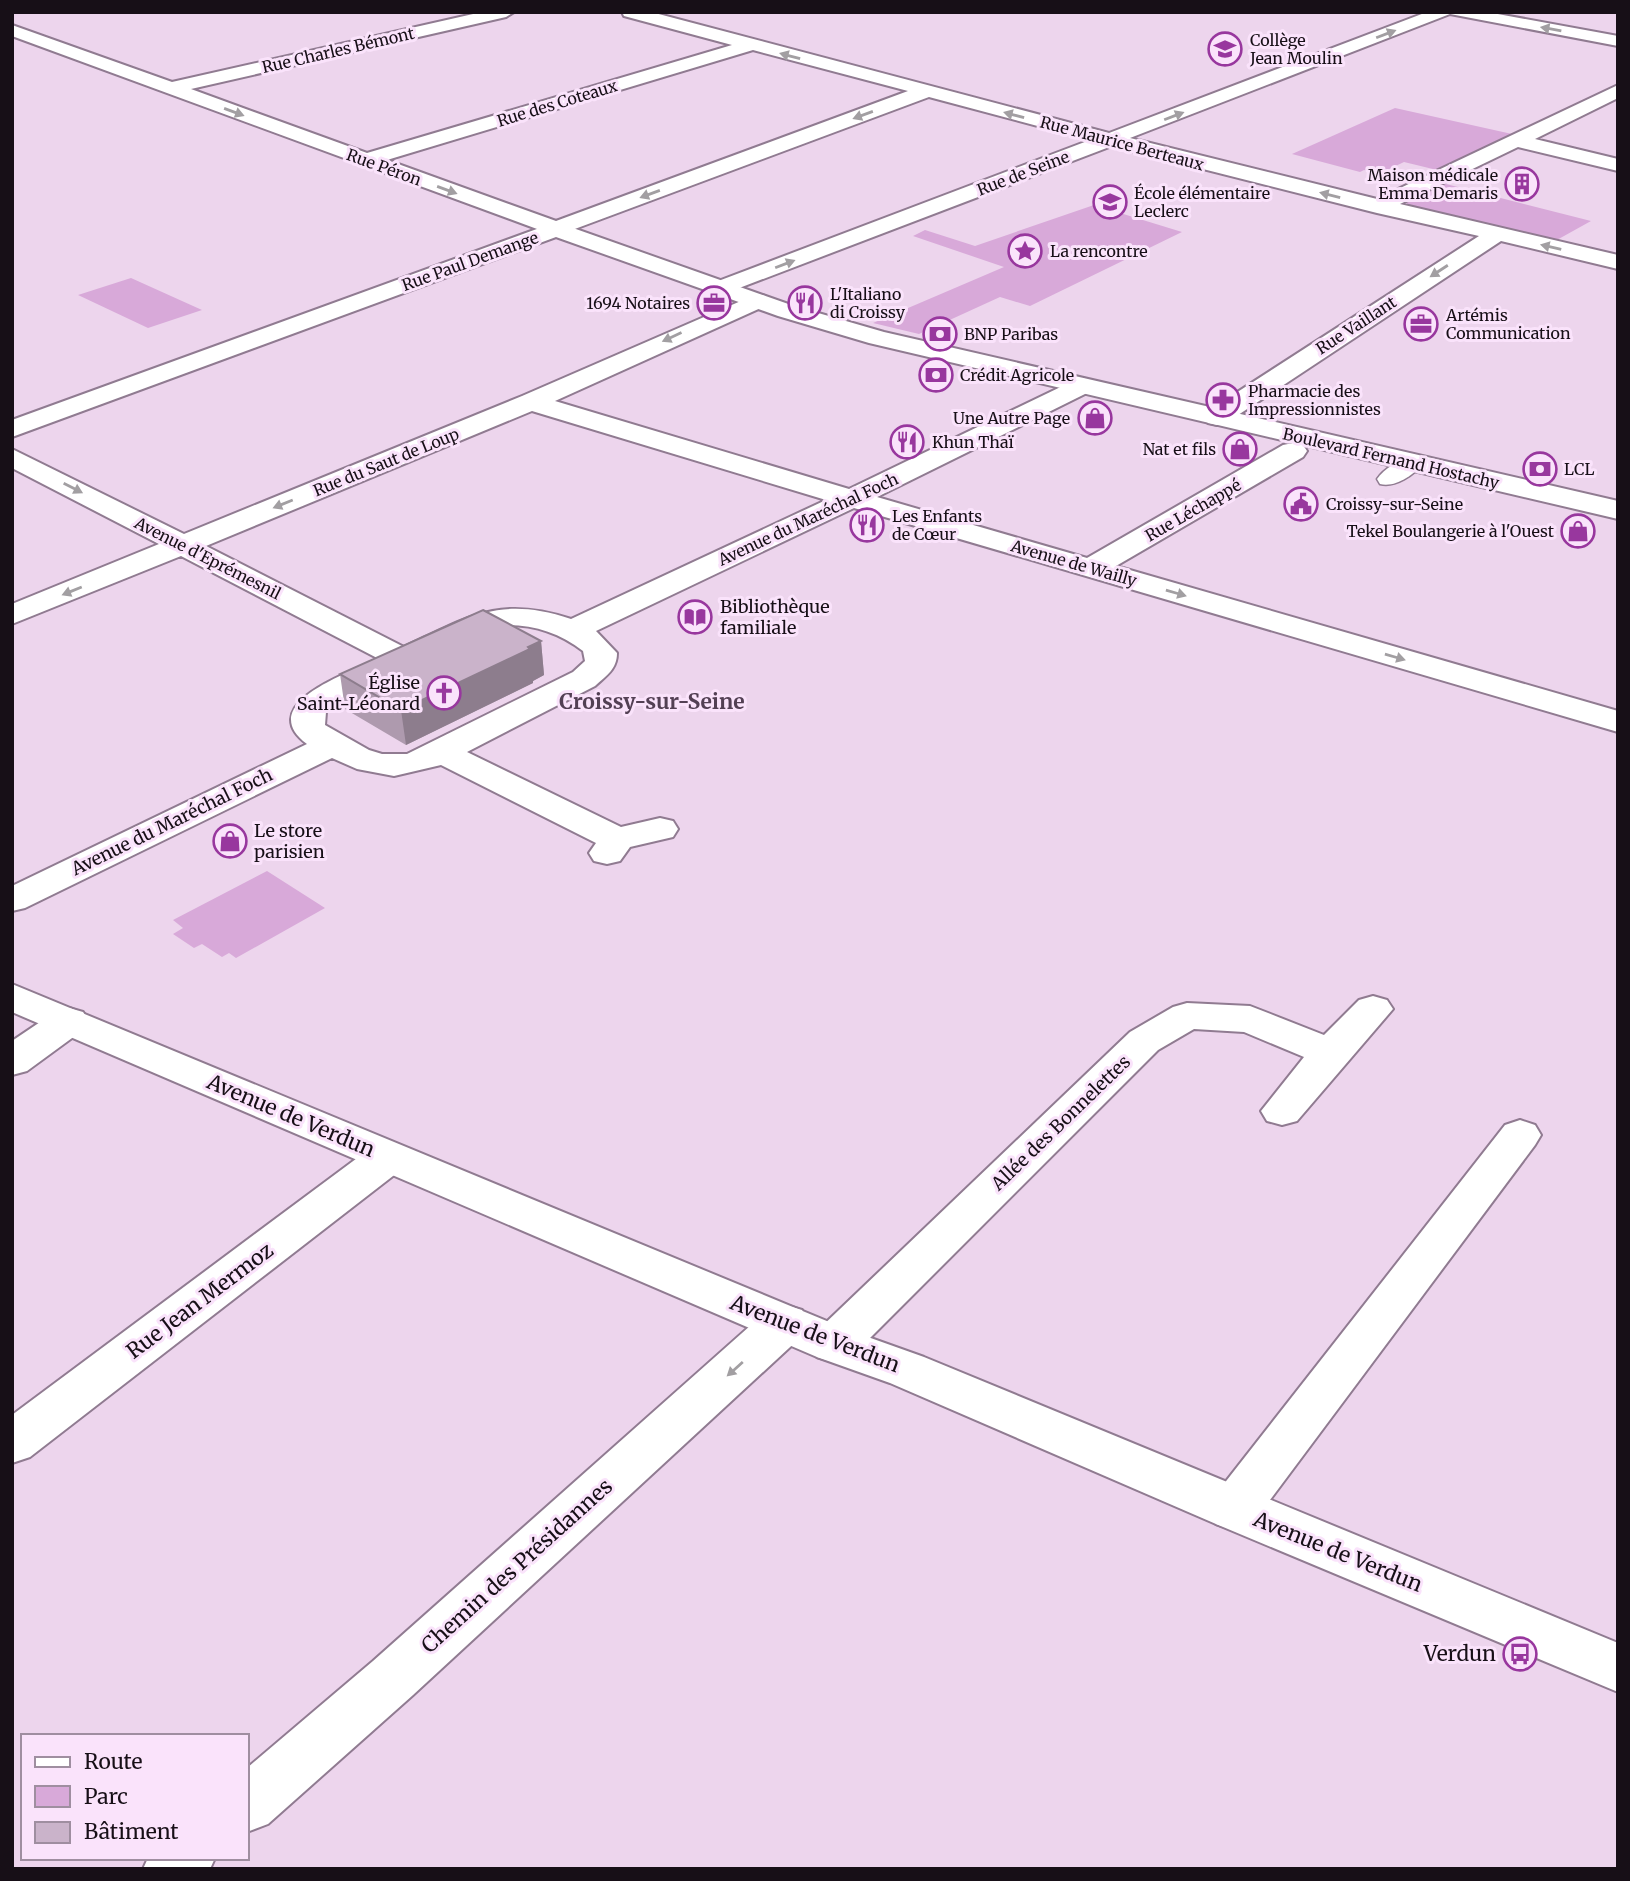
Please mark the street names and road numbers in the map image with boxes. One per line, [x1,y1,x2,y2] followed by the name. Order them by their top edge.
[260,23,417,77] street label: Rue Charles Bémont
[494,75,620,131] street label: Rue des Coteaux
[1038,112,1206,175] street label: Rue Maurice Berteaux
[344,144,424,190] street label: Rue Péron
[974,146,1072,200] street label: Rue de Seine
[399,227,541,295] street label: Rue Paul Demange
[1312,291,1401,358] street label: Rue Vaillant
[1281,423,1502,493] street label: Boulevard Fernand Hostachy
[310,424,462,500] street label: Rue du Saut de Loup
[714,468,902,570] street label: Avenue du Maréchal Foch
[1142,475,1244,545] street label: Rue Léchappé
[131,512,285,604] street label: Avenue d'Eprémesnil
[1008,535,1140,591] street label: Avenue de Wailly
[66,763,276,881] street label: Avenue du Maréchal Foch
[986,1050,1135,1196] street label: Allée des Bonnelettes
[202,1068,379,1163] street label: Avenue de Verdun
[121,1237,278,1365] street label: Rue Jean Mermoz
[726,1288,904,1378] street label: Avenue de Verdun
[416,1473,618,1659] street label: Chemin des Présidannes
[1249,1505,1427,1598] street label: Avenue de Verdun

